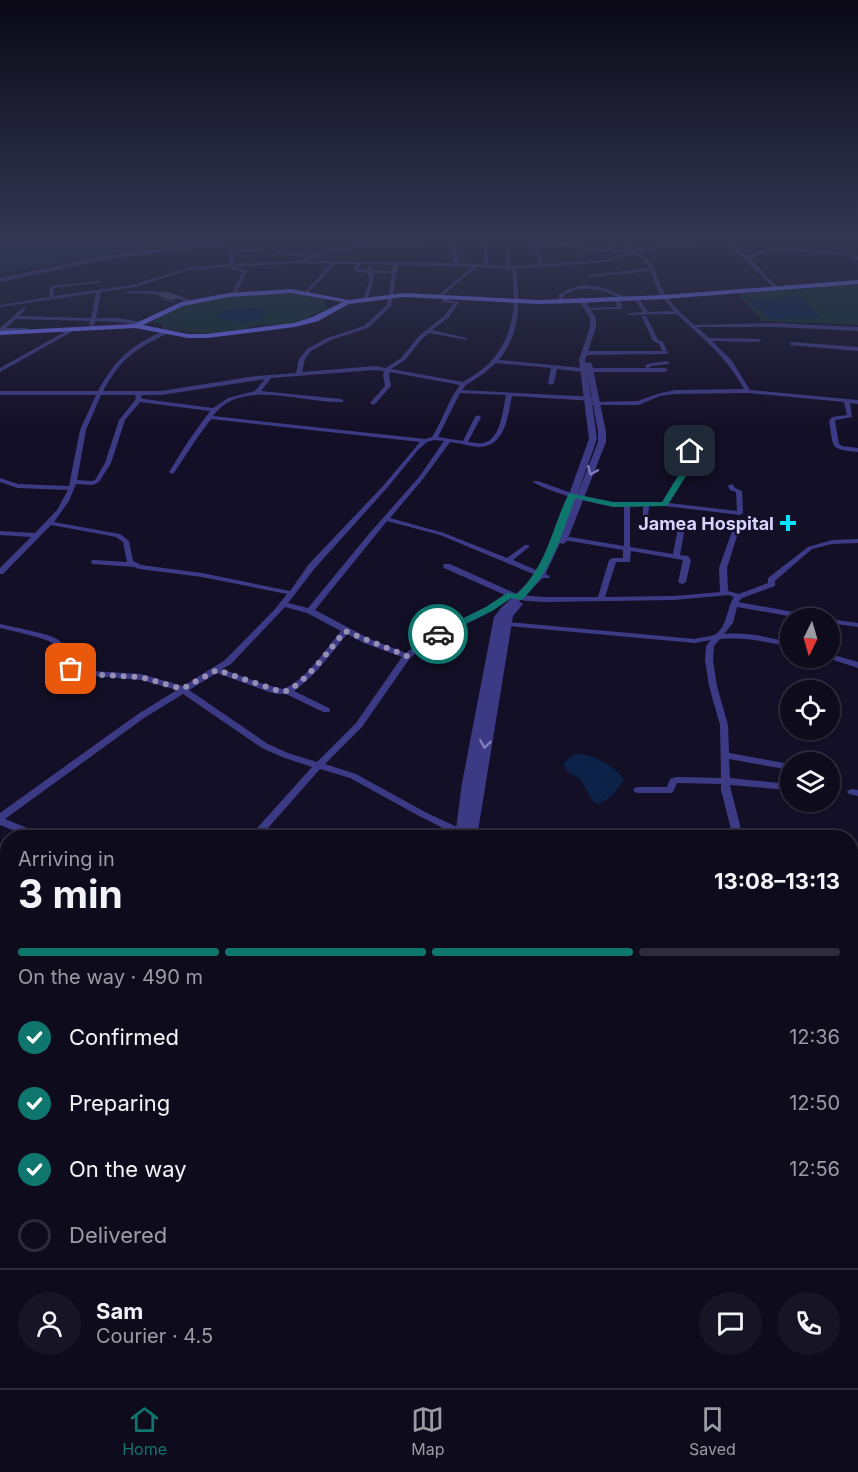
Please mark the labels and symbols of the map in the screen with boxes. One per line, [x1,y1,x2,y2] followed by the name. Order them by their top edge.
[664,425,715,476] pin
[587,464,599,475] one-way arrow
[638,513,774,534] place label: Jamea Hospital
[779,514,797,532] marker: Jamea Hospital
[408,604,468,664] courier
[780,608,840,668] north arrow
[45,643,96,694] pin
[479,739,491,748] one-way arrow

